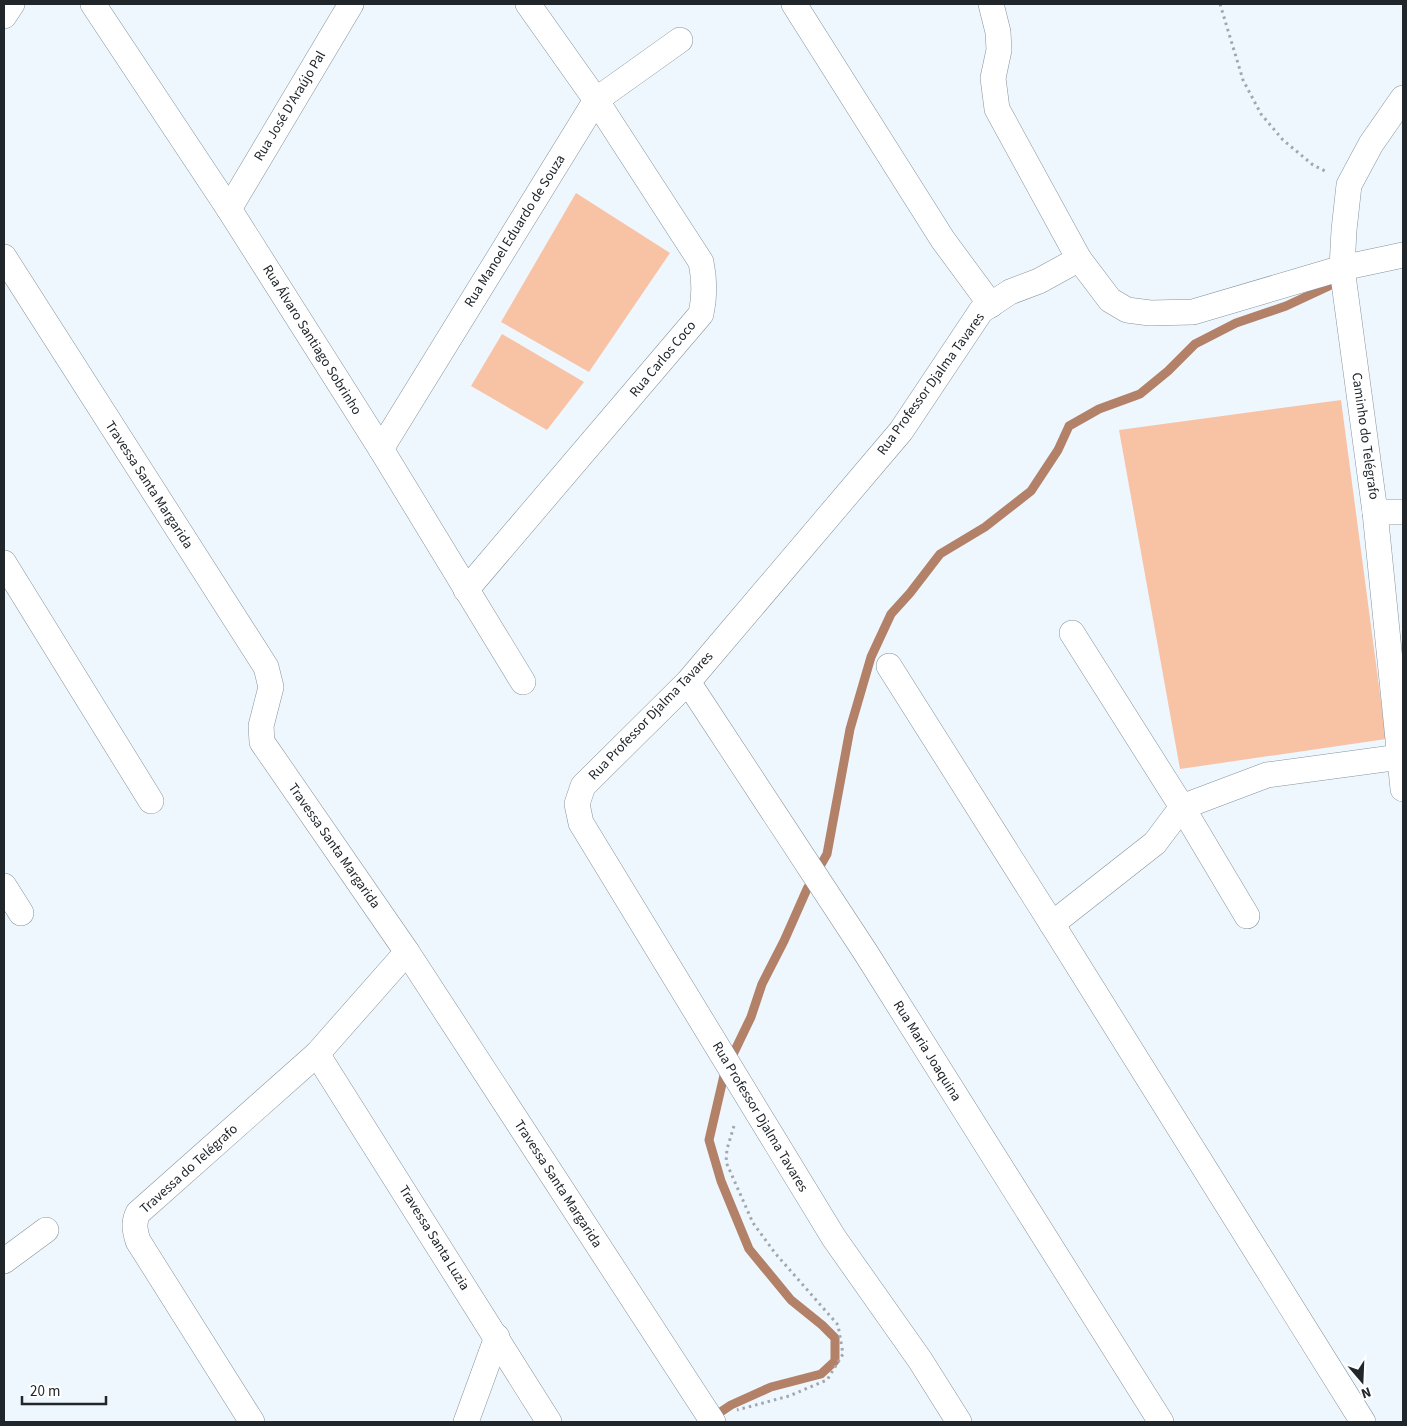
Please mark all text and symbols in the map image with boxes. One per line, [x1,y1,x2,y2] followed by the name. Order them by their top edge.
[249,47,331,165] street label: Rua José D'Araújo Pal
[460,151,570,311] street label: Rua Manoel Eduardo de Souza
[257,261,367,419] street label: Rua Álvaro Santiago Sobrinho
[872,308,990,459] street label: Rua Professor Djalma Tavares
[625,316,701,402] street label: Rua Carlos Coco
[1346,371,1384,501] street label: Caminho do Telégrafo
[100,417,198,553] street label: Travessa Santa Margarida
[584,647,718,785] street label: Rua Professor Djalma Tavares
[283,779,385,913] street label: Travessa Santa Margarida
[888,997,966,1105] street label: Rua Maria Joaquina
[707,1038,813,1196] street label: Rua Professor Djalma Tavares
[509,1116,607,1252] street label: Travessa Santa Margarida
[136,1120,242,1218] street label: Travessa do Telégrafo
[394,1182,474,1294] street label: Travessa Santa Luzia
[1337,1356,1387,1406] north arrow
[22,1374,106,1406] scale bar
[30,1381,60,1402] text: 20 m
[1358,1381,1374,1403] text: N

